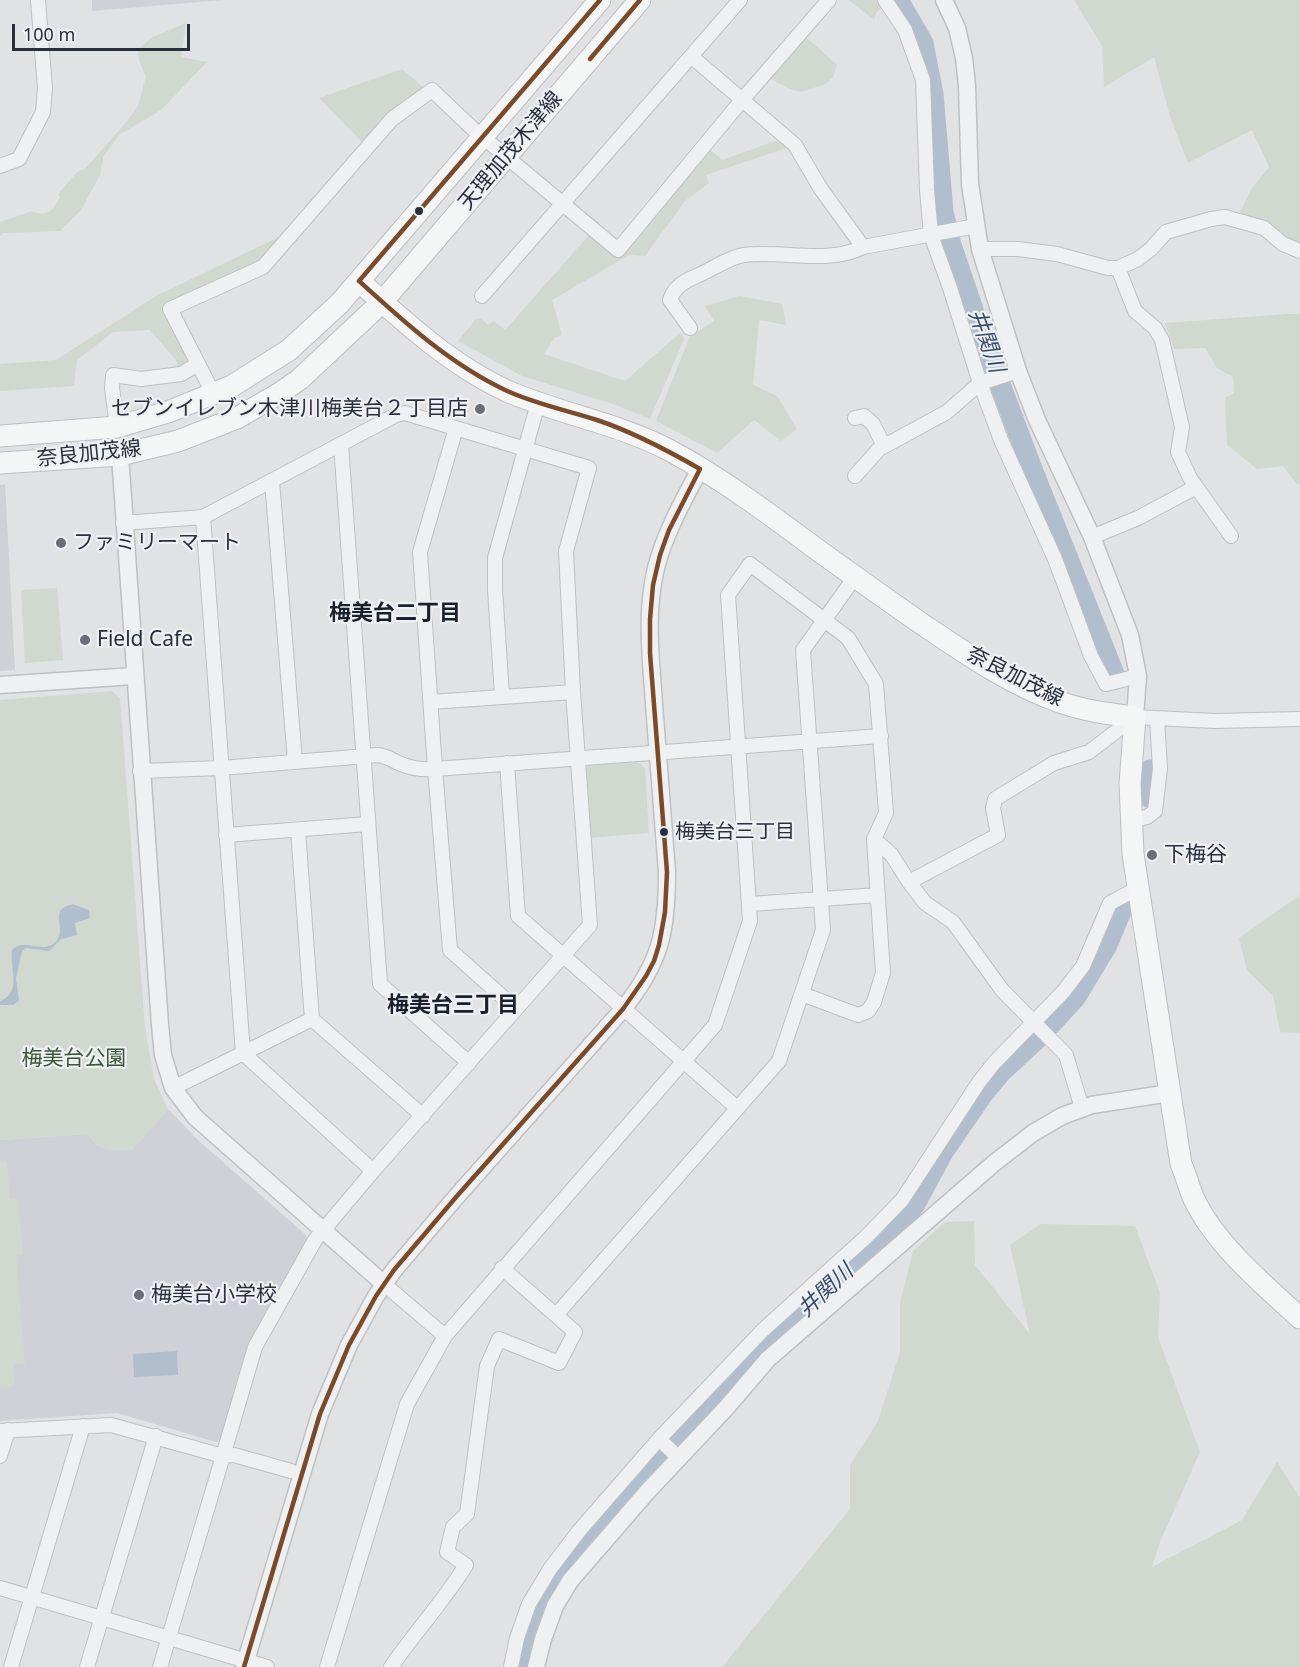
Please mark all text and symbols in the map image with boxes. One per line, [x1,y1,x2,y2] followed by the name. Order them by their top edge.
[15,12,194,50] scale bar
[23,22,75,46] text: 100 m
[454,87,568,215] street label: 天理加茂木津線
[413,205,425,217] unlabelled marker
[962,305,1010,377] water label: 井関川
[111,396,468,422] place label: セブンイレブン木津川梅美台２丁目店
[473,402,487,416] marker: セブンイレブン木津川梅美台２丁目店
[35,436,143,472] street label: 奈良加茂線
[73,530,241,556] place label: ファミリーマート
[54,536,68,550] marker: ファミリーマート
[329,601,461,627] district label: 梅美台二丁目
[97,627,193,653] place label: Field Cafe
[78,633,92,647] marker: Field Cafe
[963,642,1067,712] street label: 奈良加茂線
[675,820,795,844] place label: 梅美台三丁目
[658,826,670,838] marker: 梅美台三丁目
[1164,842,1227,868] place label: 下梅谷
[1145,848,1159,862] marker: 下梅谷
[387,993,519,1019] district label: 梅美台三丁目
[22,1046,126,1072] park label: 梅美台公園
[793,1259,859,1323] water label: 井関川
[151,1282,277,1308] place label: 梅美台小学校
[132,1288,146,1302] marker: 梅美台小学校

